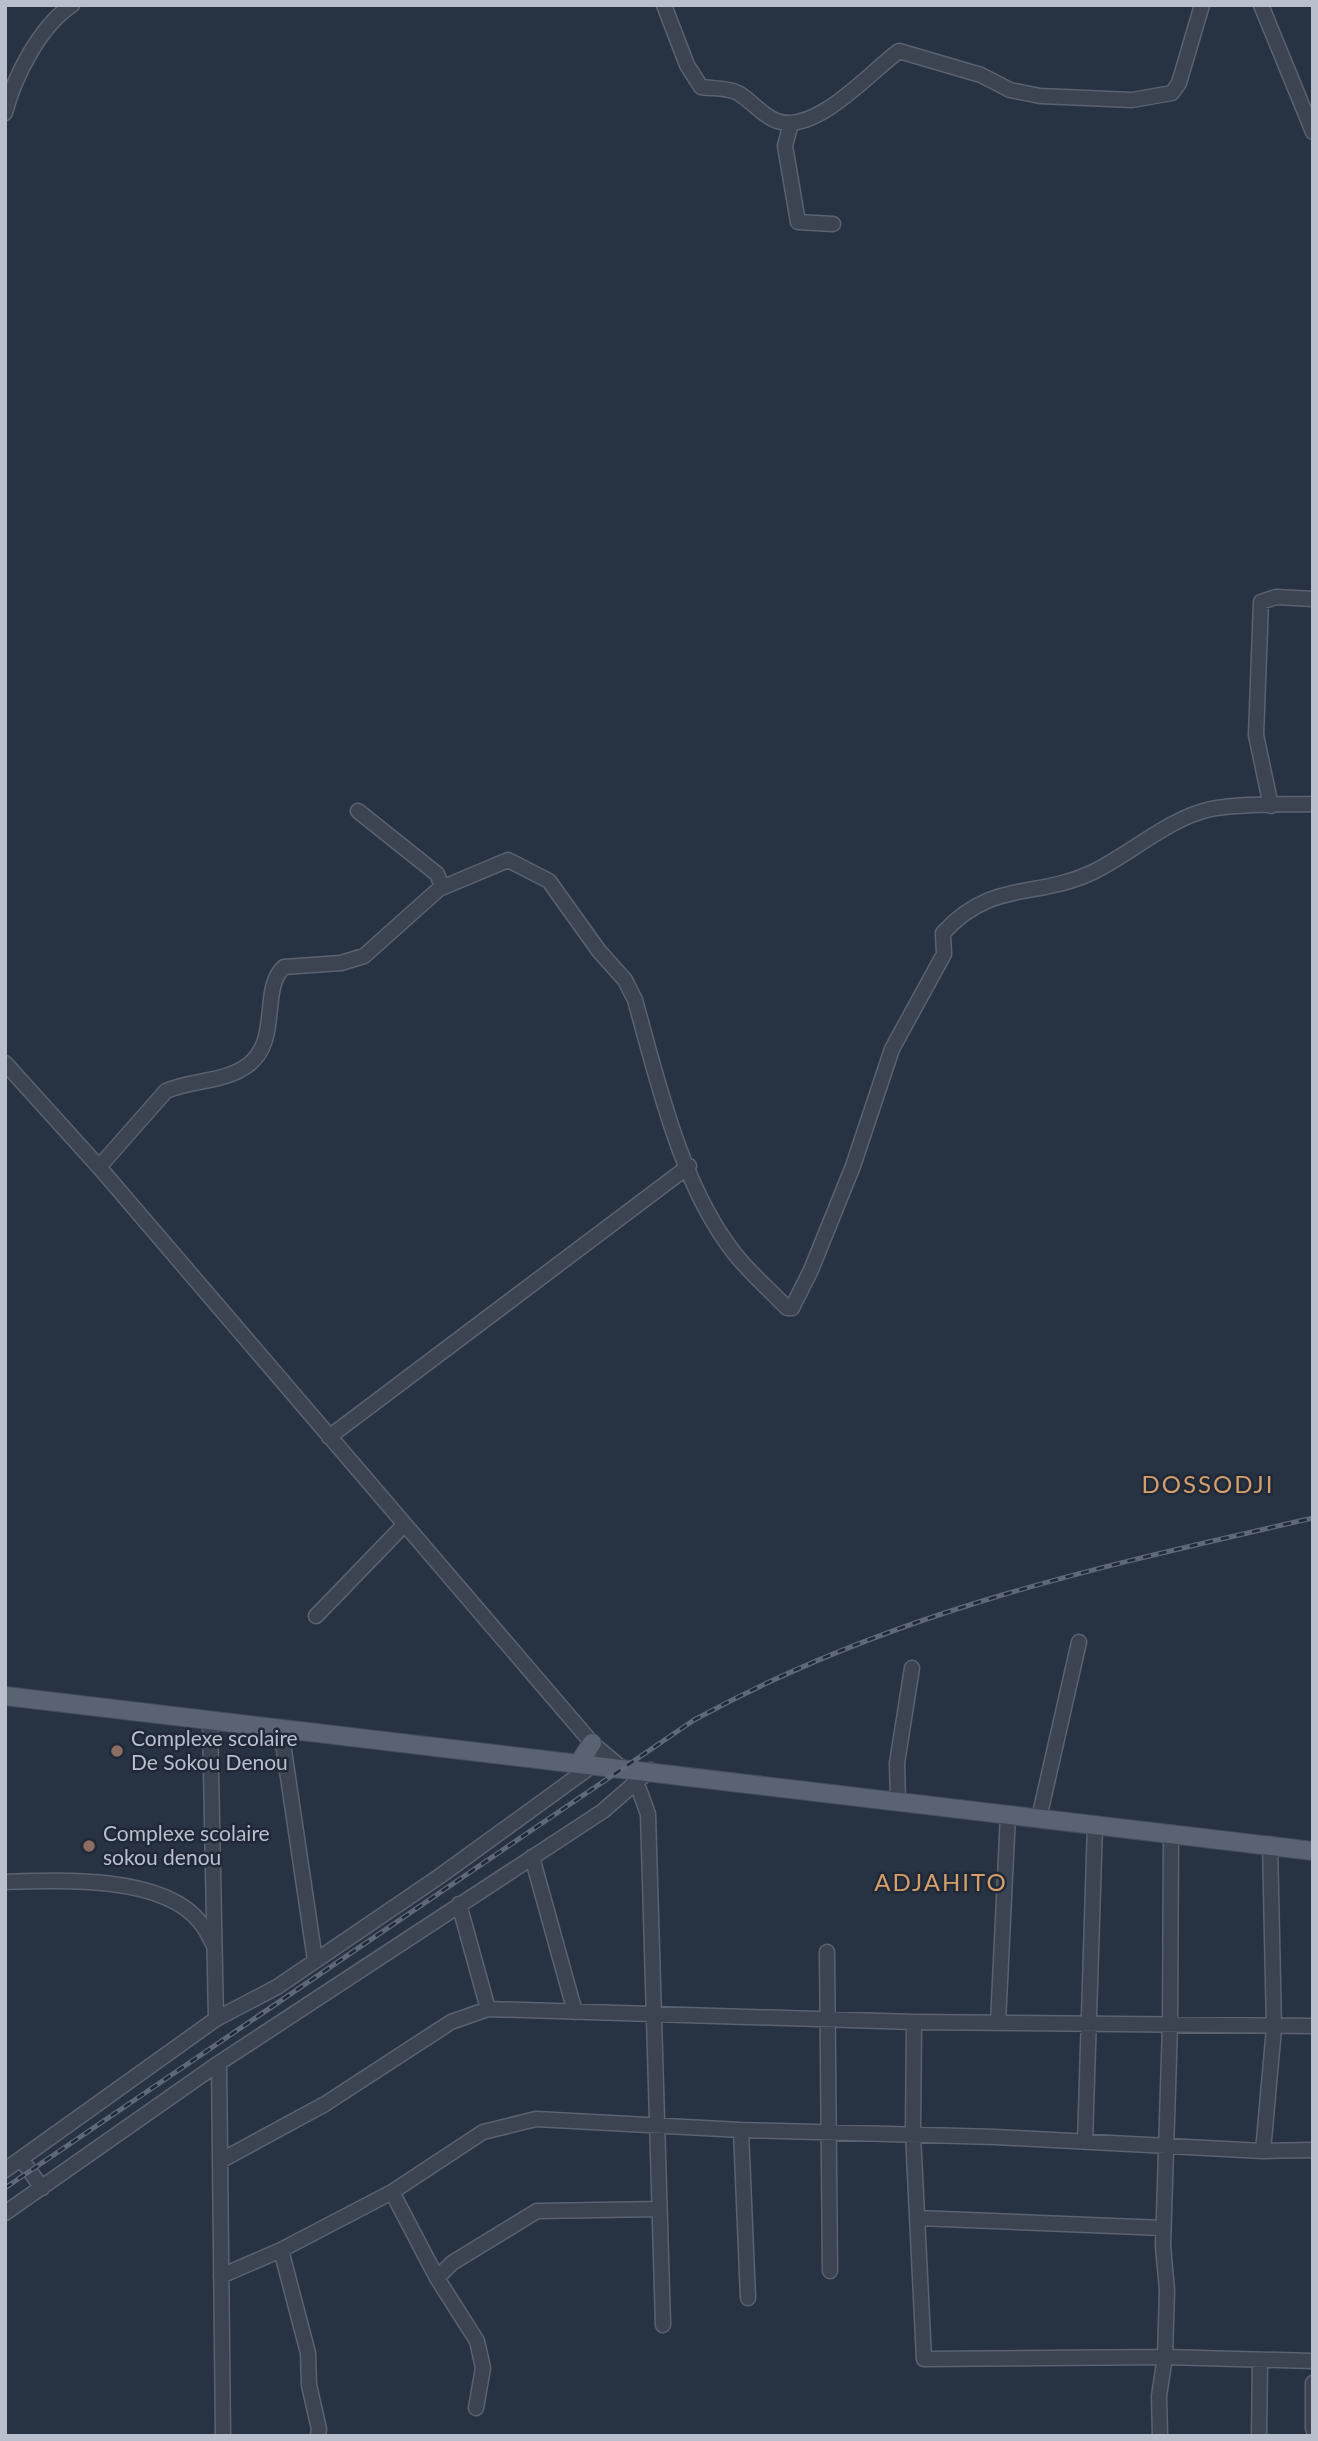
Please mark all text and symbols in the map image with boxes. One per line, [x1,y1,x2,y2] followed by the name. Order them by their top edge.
[1142,1469,1274,1498] district label: DOSSODJI
[131,1725,298,1774] place label: Complexe scolaire De Sokou Denou
[109,1743,125,1759] marker: Complexe scolaire De Sokou Denou
[103,1820,270,1869] place label: Complexe scolaire sokou denou
[81,1838,97,1854] marker: Complexe scolaire sokou denou
[874,1867,1008,1896] district label: ADJAHITO

